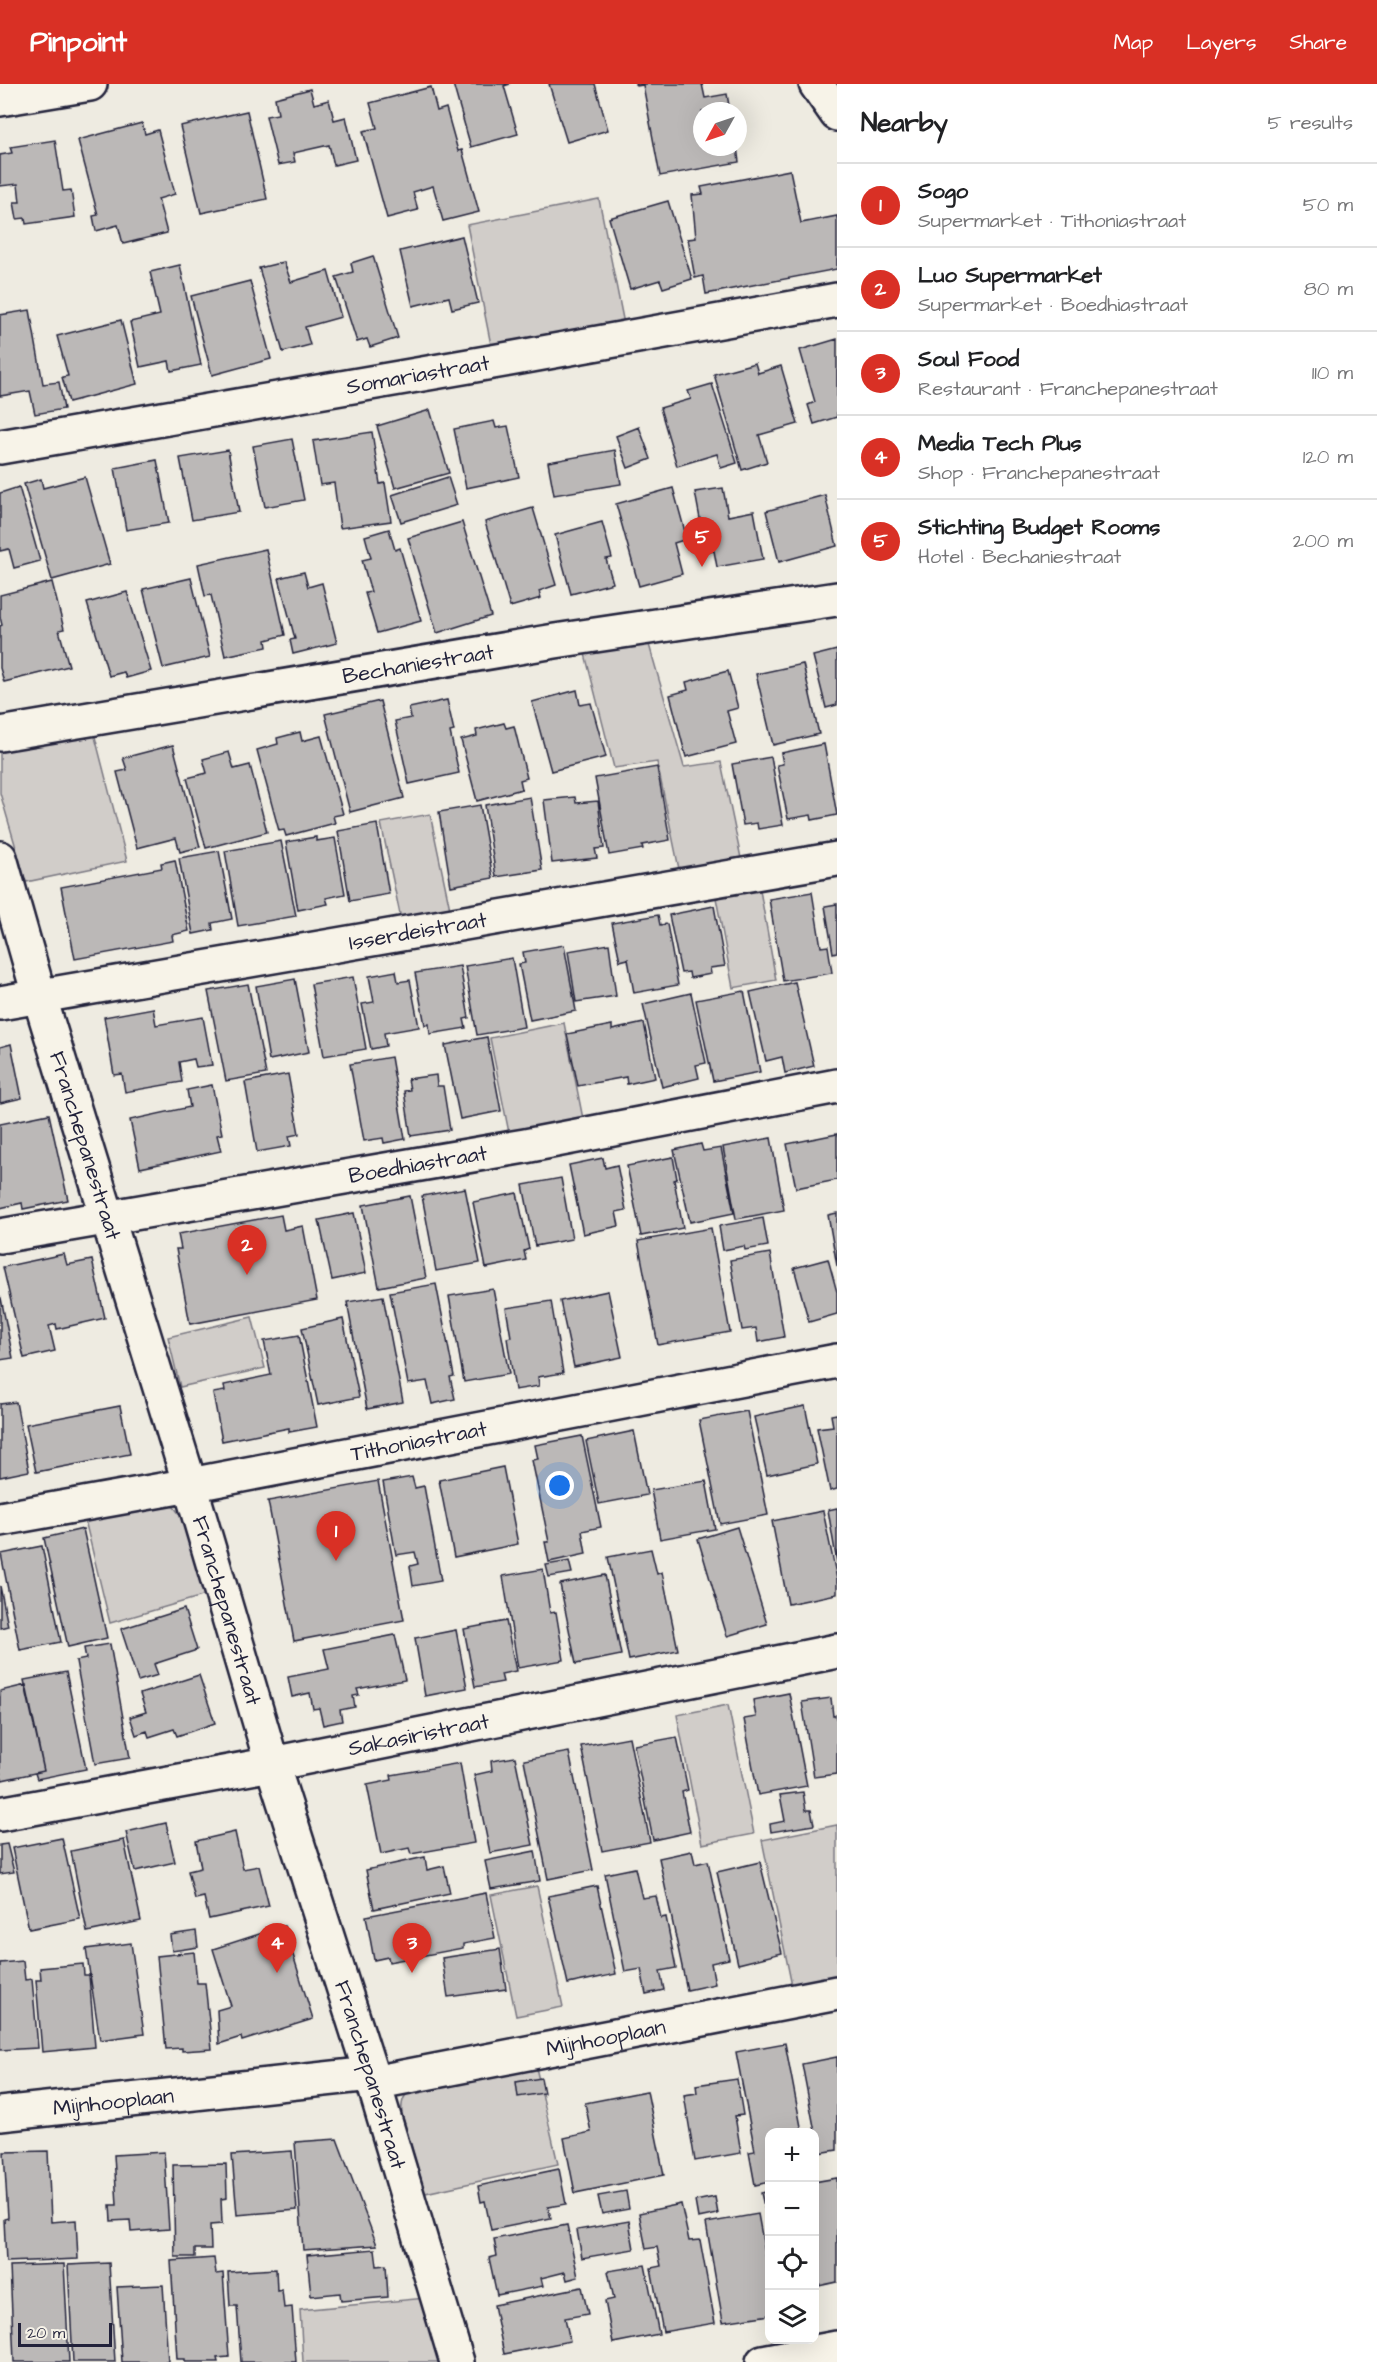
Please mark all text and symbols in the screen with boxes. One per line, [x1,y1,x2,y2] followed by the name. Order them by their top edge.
[30,23,127,62] text: Pinpoint
[1113,28,1153,57] text: Map
[1186,28,1256,57] text: Layers
[1289,28,1347,57] text: Share
[693,102,747,156] north arrow
[861,105,948,141] text: Nearby
[1268,109,1353,137] text: 5 results
[918,176,968,207] text: Sogo
[879,191,882,219] text: 1
[1303,191,1353,219] text: 50 m
[918,207,1186,235] text: Supermarket · Tithoniastraat
[918,260,1102,291] text: Luo Supermarket
[875,275,886,303] text: 2
[1304,275,1353,303] text: 80 m
[918,291,1188,319] text: Supermarket · Boedhiastraat
[918,344,1019,375] text: Soul Food
[344,347,492,402] street label: Somariastraat
[875,359,886,387] text: 3
[1312,359,1353,387] text: 110 m
[918,375,1218,403] text: Restaurant · Franchepanestraat
[918,428,1082,459] text: Media Tech Plus
[874,443,887,471] text: 4
[1303,443,1353,471] text: 120 m
[918,459,1160,487] text: Shop · Franchepanestraat
[918,512,1160,543] text: Stichting Budget Rooms
[682,518,722,567] pin: 5
[873,527,888,555] text: 5
[1293,527,1353,555] text: 200 m
[918,543,1121,571] text: Hotel · Bechaniestraat
[340,636,496,692] street label: Bechaniestraat
[347,904,489,958] street label: Isserdeistraat
[42,1047,129,1244] street label: Franchepanestraat
[346,1137,490,1191] street label: Boedhiastraat
[228,1226,266,1275] pin: 2
[348,1413,490,1469] street label: Tithoniastraat
[545,1471,574,1500] your location
[184,1512,269,1709] street label: Franchepanestraat
[316,1512,356,1561] pin: 1
[345,1705,492,1764] street label: Sakasiristraat
[258,1924,296,1973] pin: 4
[392,1924,432,1973] pin: 3
[327,1976,414,2173] street label: Franchepanestraat
[543,2011,668,2065] street label: Mijnhooplaan
[51,2080,175,2124] street label: Mijnhooplaan
[765,2128,819,2344] map controls
[765,2128,819,2182] button: +
[765,2182,819,2236] button: −
[765,2236,819,2290] button: locate
[765,2290,819,2344] button: layers
[18,2320,112,2348] scale bar
[27,2322,65,2344] text: 20 m

